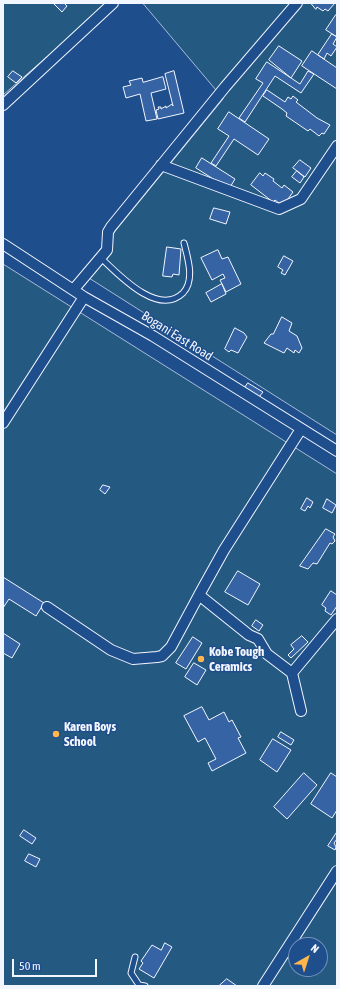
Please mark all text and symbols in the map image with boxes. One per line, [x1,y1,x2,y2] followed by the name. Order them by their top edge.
[138,308,216,364] street label: Bogani East Road
[209,644,264,675] place label: Kobe Tough Ceramics
[196,654,206,664] marker: Kobe Tough Ceramics
[64,719,116,750] place label: Karen Boys School
[51,729,61,739] marker: Karen Boys School
[288,937,328,977] north arrow
[309,942,321,955] text: N
[14,951,99,977] scale bar
[19,959,41,973] text: 50 m

